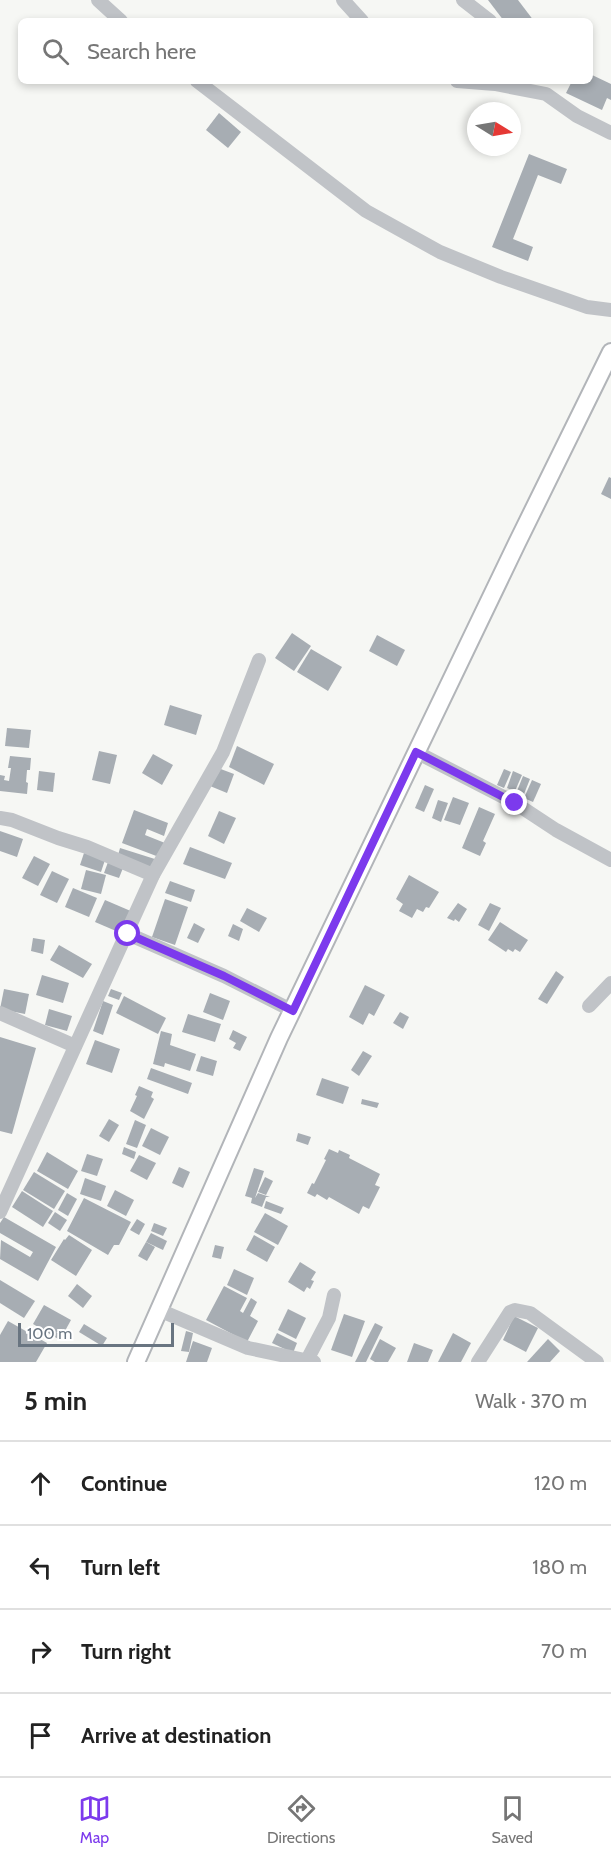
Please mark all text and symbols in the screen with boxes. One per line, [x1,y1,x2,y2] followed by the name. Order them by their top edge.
[18,18,593,84] search box
[39,35,72,68] icon: search
[87,38,196,65] text: Search here
[467,102,521,156] north arrow
[501,789,527,815] route end
[114,920,140,946] route start
[18,1320,174,1348] scale bar
[27,1324,72,1343] text: 100 m
[24,1385,87,1417] text: 5 min
[475,1389,587,1413] text: Walk · 370 m
[24,1467,57,1500] icon: ahead
[81,1470,167,1497] text: Continue
[534,1471,587,1495] text: 120 m
[24,1551,57,1584] icon: left
[81,1554,160,1581] text: Turn left
[532,1555,587,1579] text: 180 m
[24,1635,57,1668] icon: right
[81,1638,171,1665] text: Turn right
[541,1639,587,1663] text: 70 m
[24,1719,57,1752] icon: arrive
[81,1722,271,1749] text: Arrive at destination
[78,1792,111,1847] tab: Map
[267,1792,335,1847] tab: Directions
[491,1792,533,1847] tab: Saved

